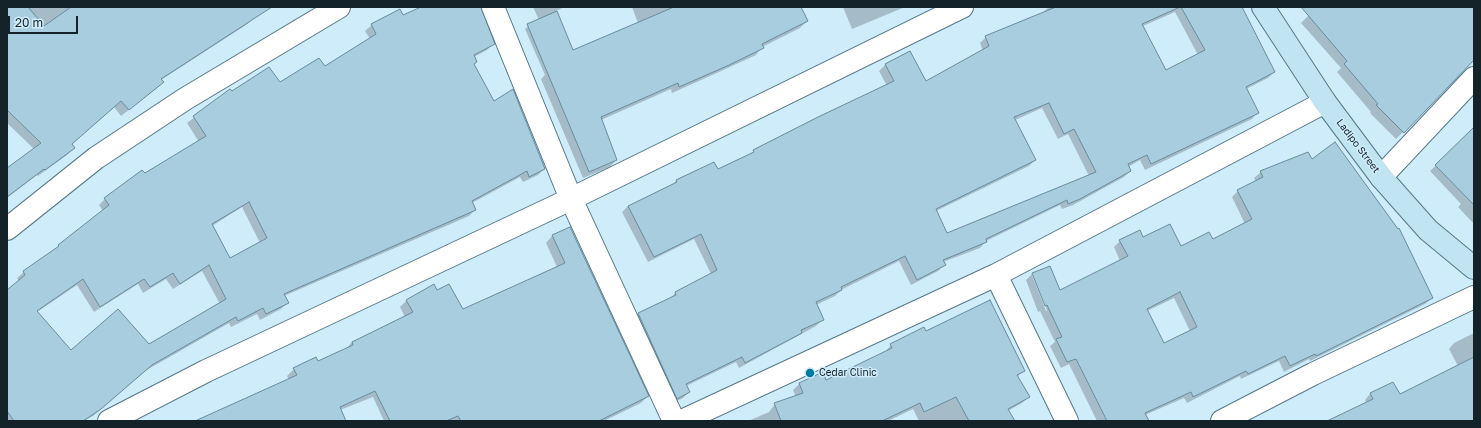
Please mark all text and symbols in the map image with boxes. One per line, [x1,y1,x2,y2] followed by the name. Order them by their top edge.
[10,8,80,34] scale bar
[15,15,43,30] text: 20 m
[1334,117,1382,175] street label: Ladipo Street
[804,367,816,379] marker: Cedar Clinic
[819,367,877,379] place label: Cedar Clinic

